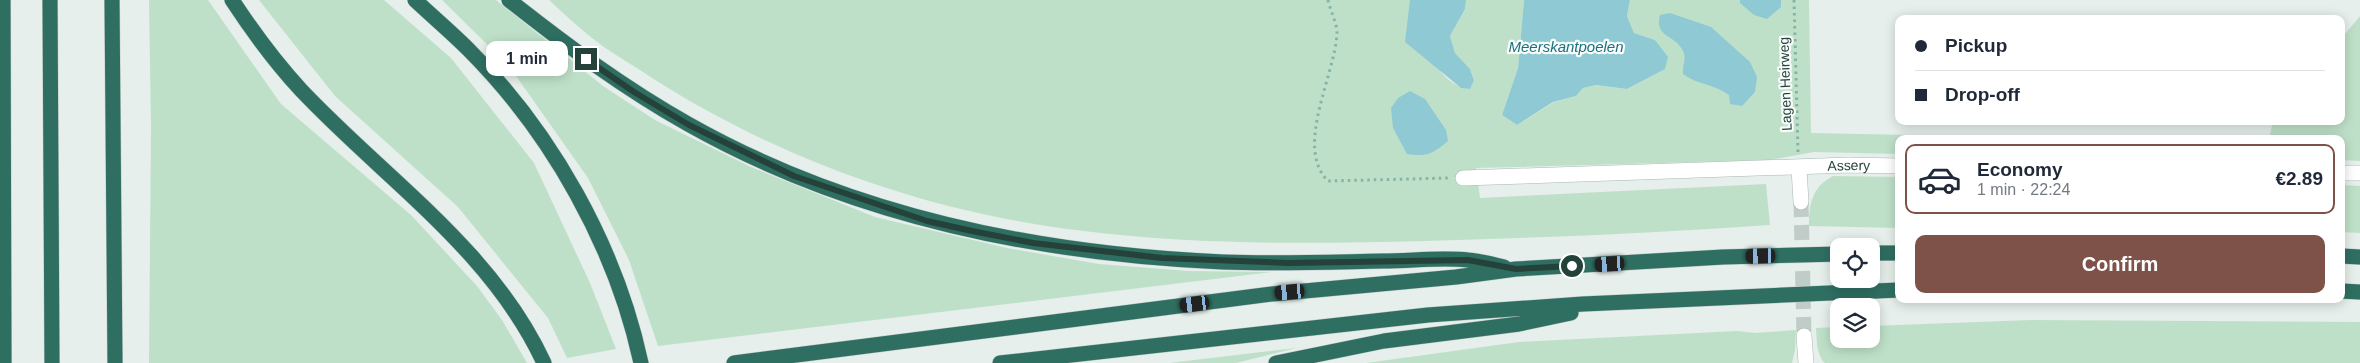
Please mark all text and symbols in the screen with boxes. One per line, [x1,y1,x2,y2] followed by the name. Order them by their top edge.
[1945,35,2007,56] text: Pickup
[1775,37,1795,131] street label: Lagen Heirweg
[1508,38,1624,55] water label: Meerskantpoelen
[486,42,568,76] callout: 1 min
[575,48,597,70] route end
[506,50,548,67] text: 1 min
[1945,84,2020,105] text: Drop-off
[1827,157,1870,174] street label: Assery
[1917,157,1962,202] icon: car
[1977,159,2063,180] text: Economy
[2275,168,2323,189] text: €2.89
[1977,181,2070,198] text: 1 min · 22:24
[1915,235,2325,293] button: Confirm
[1830,238,1880,348] map controls
[1830,238,1880,288] button: locate
[1745,248,1776,264] car
[1561,255,1583,277] route start
[1594,256,1625,272] car
[1274,283,1305,301] car
[1179,295,1210,313] car
[1830,298,1880,348] button: layers

